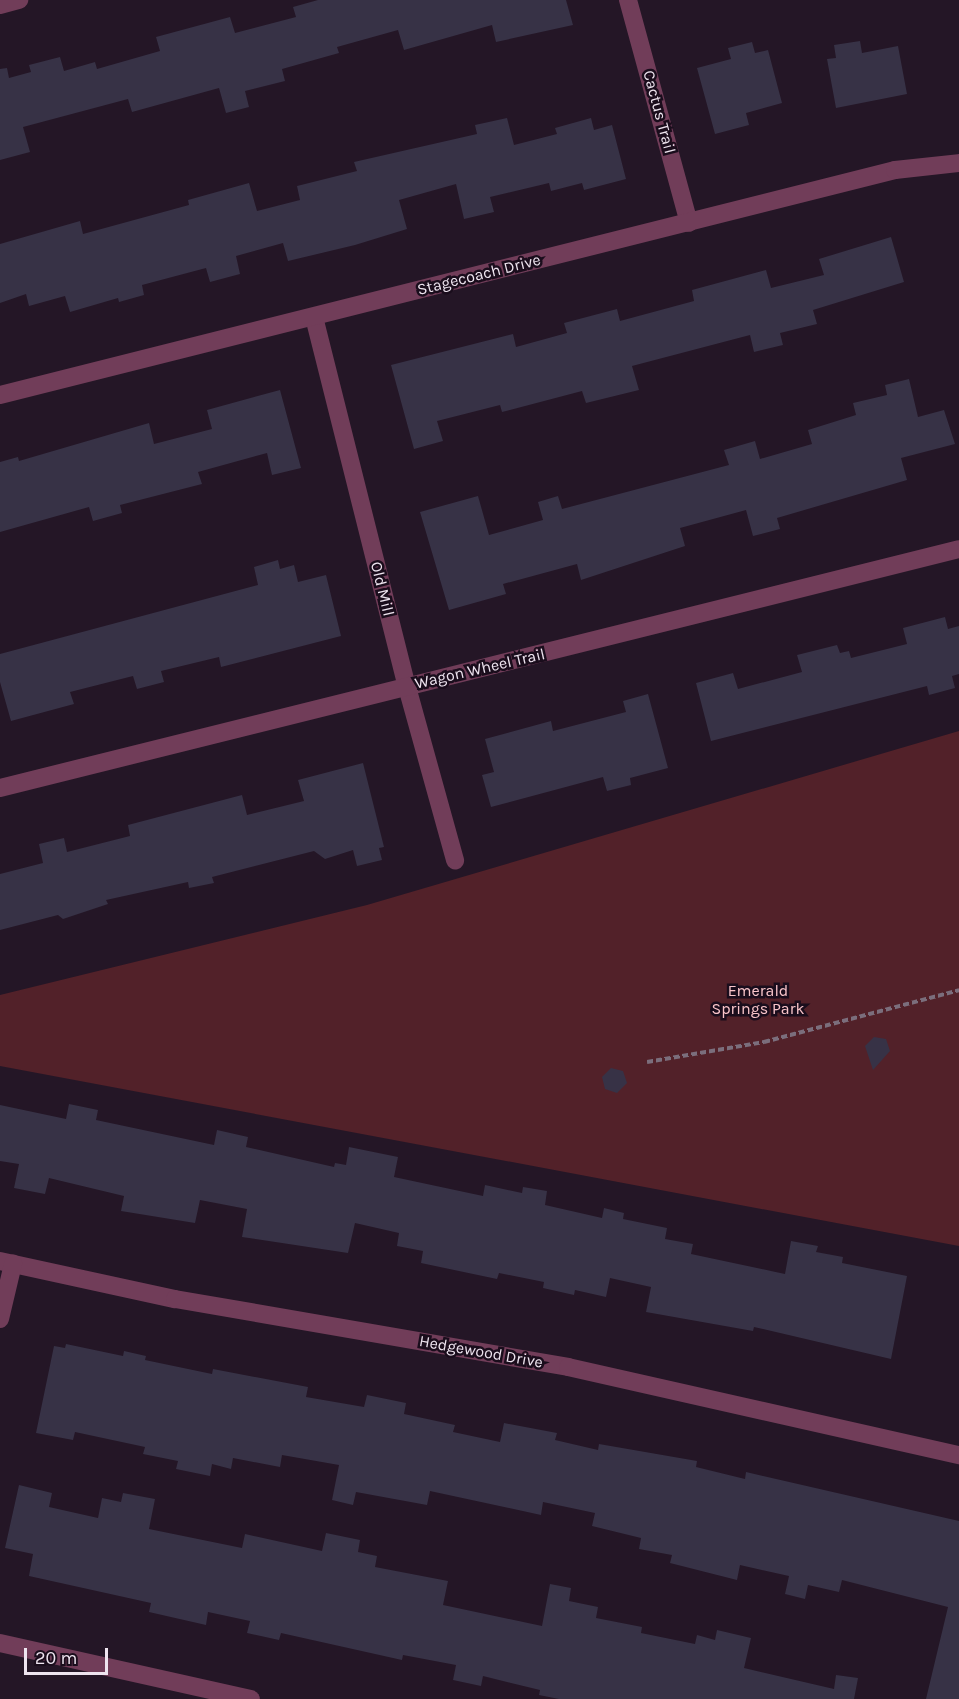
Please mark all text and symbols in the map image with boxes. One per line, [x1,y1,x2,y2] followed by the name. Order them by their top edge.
[639,68,679,156] street label: Cactus Trail
[415,250,543,300] street label: Stagecoach Drive
[366,560,398,618] street label: Old Mill
[413,645,547,693] street label: Wagon Wheel Trail
[712,981,804,1019] park label: Emerald Springs Park
[418,1332,544,1372] street label: Hedgewood Drive
[27,1636,111,1674] scale bar
[35,1647,77,1669] text: 20 m

